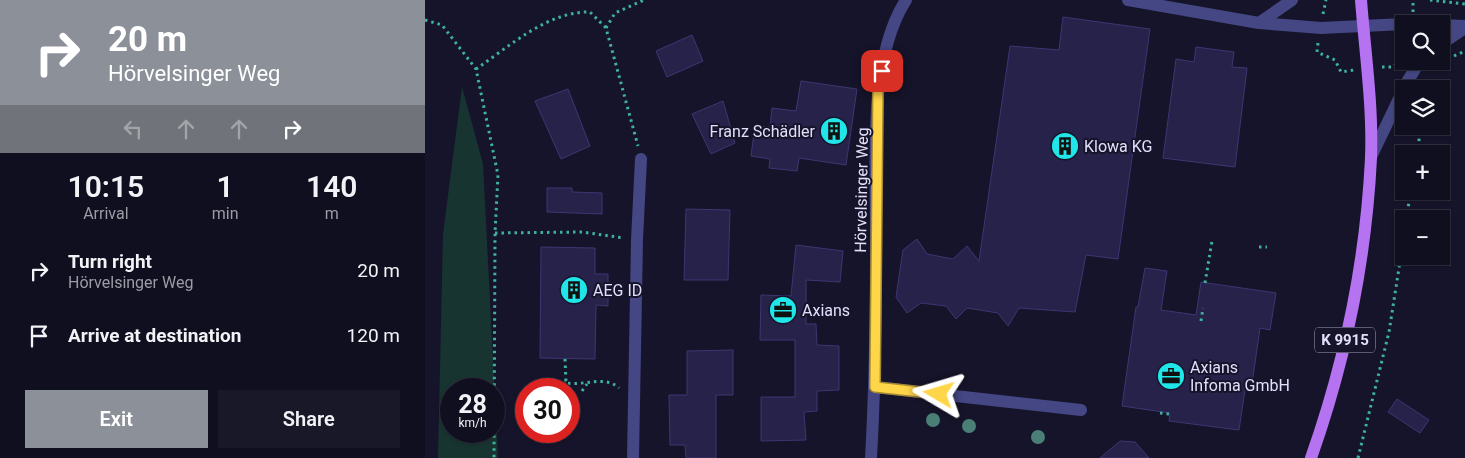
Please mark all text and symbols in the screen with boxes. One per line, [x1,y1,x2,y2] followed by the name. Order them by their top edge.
[1395,15,1450,265] map controls
[1395,15,1450,70] button: search
[108,19,187,60] text: 20 m
[25,20,90,85] icon: right
[861,50,903,92] pin
[868,57,896,85] icon: arrive
[108,61,280,86] text: Hörvelsinger Weg
[1395,80,1450,135] button: layers
[119,115,147,143] icon: left
[172,115,200,143] icon: ahead
[225,115,253,143] icon: ahead
[278,115,306,143] icon: right
[819,116,849,146] building icon: Franz Schädler
[710,122,816,141] place label: Franz Schädler
[851,127,872,253] street label: Hörvelsinger Weg
[1050,131,1080,161] building icon: Klowa KG
[1084,137,1152,156] place label: Klowa KG
[1395,145,1450,200] button: +
[68,169,144,204] text: 10:15
[217,169,234,204] text: 1
[306,169,357,204] text: 140
[83,204,129,223] text: Arrival
[212,204,239,223] text: min
[325,204,339,223] text: m
[1395,210,1450,265] button: −
[68,250,152,273] text: Turn right
[25,257,53,285] icon: right
[357,259,400,282] text: 20 m
[68,273,193,292] text: Hörvelsinger Weg
[559,275,589,305] building icon: AEG ID
[593,281,642,300] place label: AEG ID
[768,295,798,325] office icon: Axians
[802,301,850,320] place label: Axians
[25,322,53,350] icon: arrive
[68,324,241,347] text: Arrive at destination
[347,324,400,347] text: 120 m
[1315,328,1375,352] road number: K 9915
[1190,358,1290,395] place label: Axians Infoma GmbH
[1156,361,1186,391] office icon: Axians Infoma GmbH
[912,367,964,419] position arrow
[515,378,580,443] speed limit sign: 30
[25,390,208,448] button: Exit
[218,390,400,448] button: Share
[458,390,487,419] text: 28
[458,416,487,430] text: km/h

